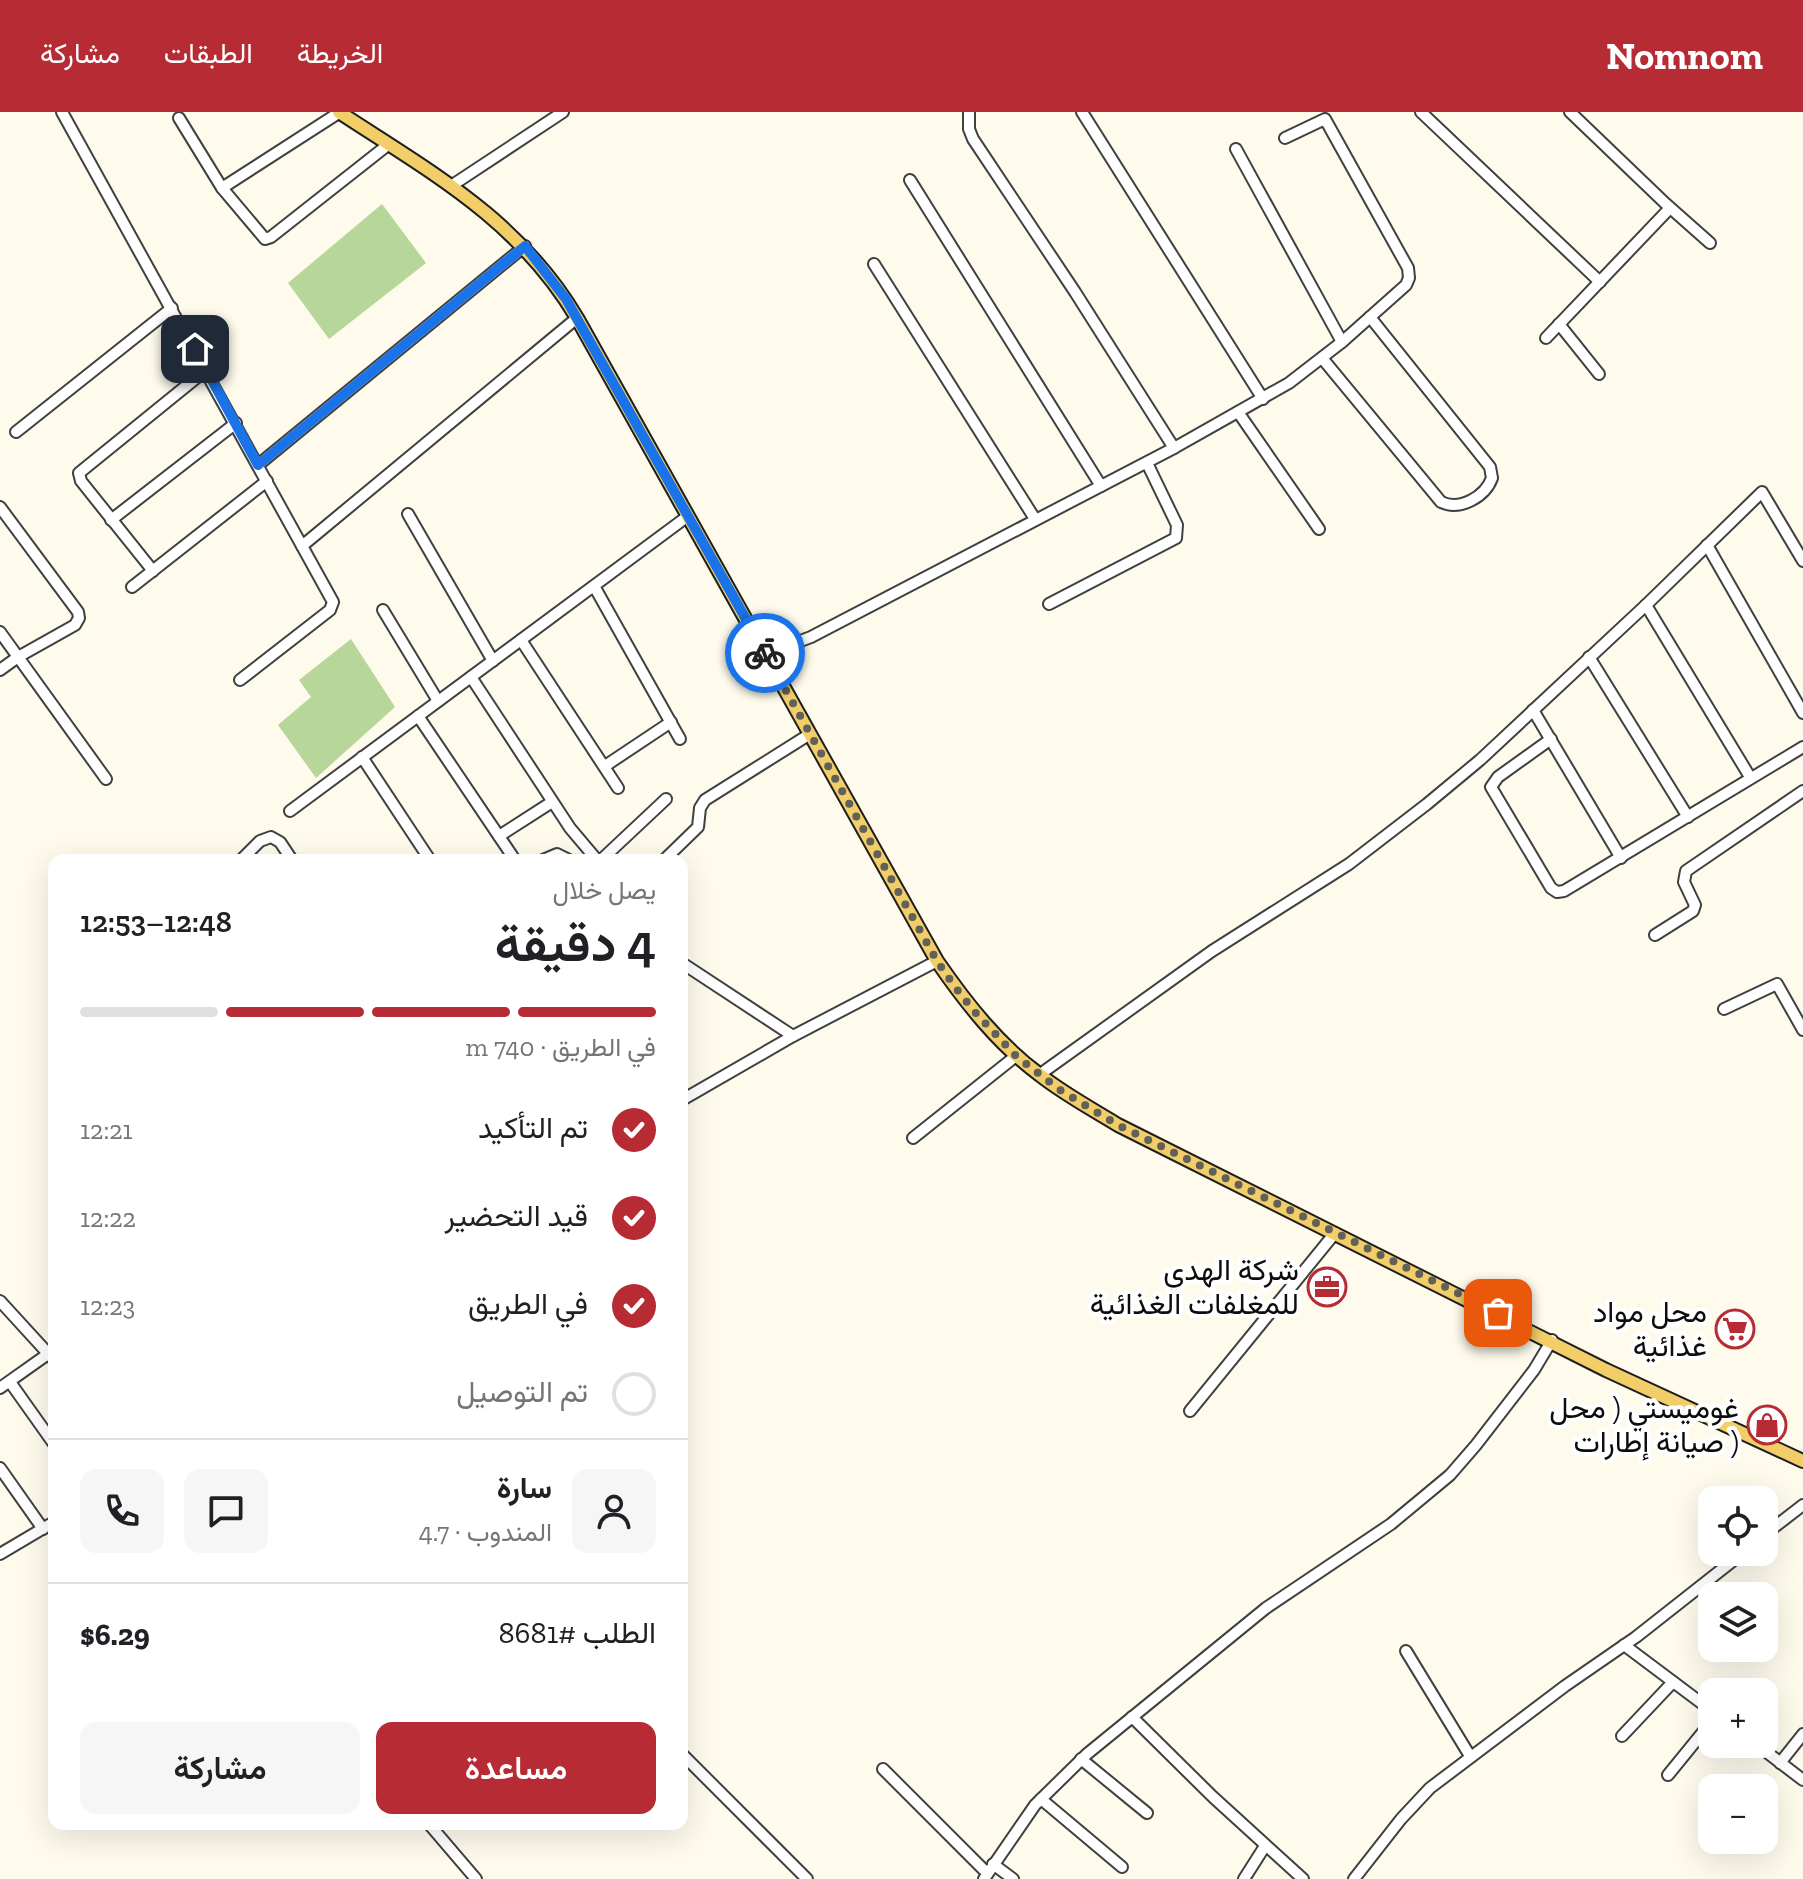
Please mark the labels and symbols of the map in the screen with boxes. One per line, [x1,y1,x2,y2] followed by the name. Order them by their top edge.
[161,315,229,383] pin
[725,613,805,693] courier
[1090,1252,1299,1322] place label: شركة الهدي للمغلفات الغذائية
[1306,1266,1348,1308] office icon: شركة الهدي للمغلفات الغذائية
[1464,1279,1532,1347] pin
[1593,1294,1707,1364] place label: محل مواد غذائية
[1714,1308,1756,1350] supermarket icon: محل مواد غذائية
[1549,1390,1739,1461] place label: غوميستي ( محل صيانة إطارات )
[1746,1404,1788,1446] shop icon: غوميستي ( محل صيانة إطارات )

